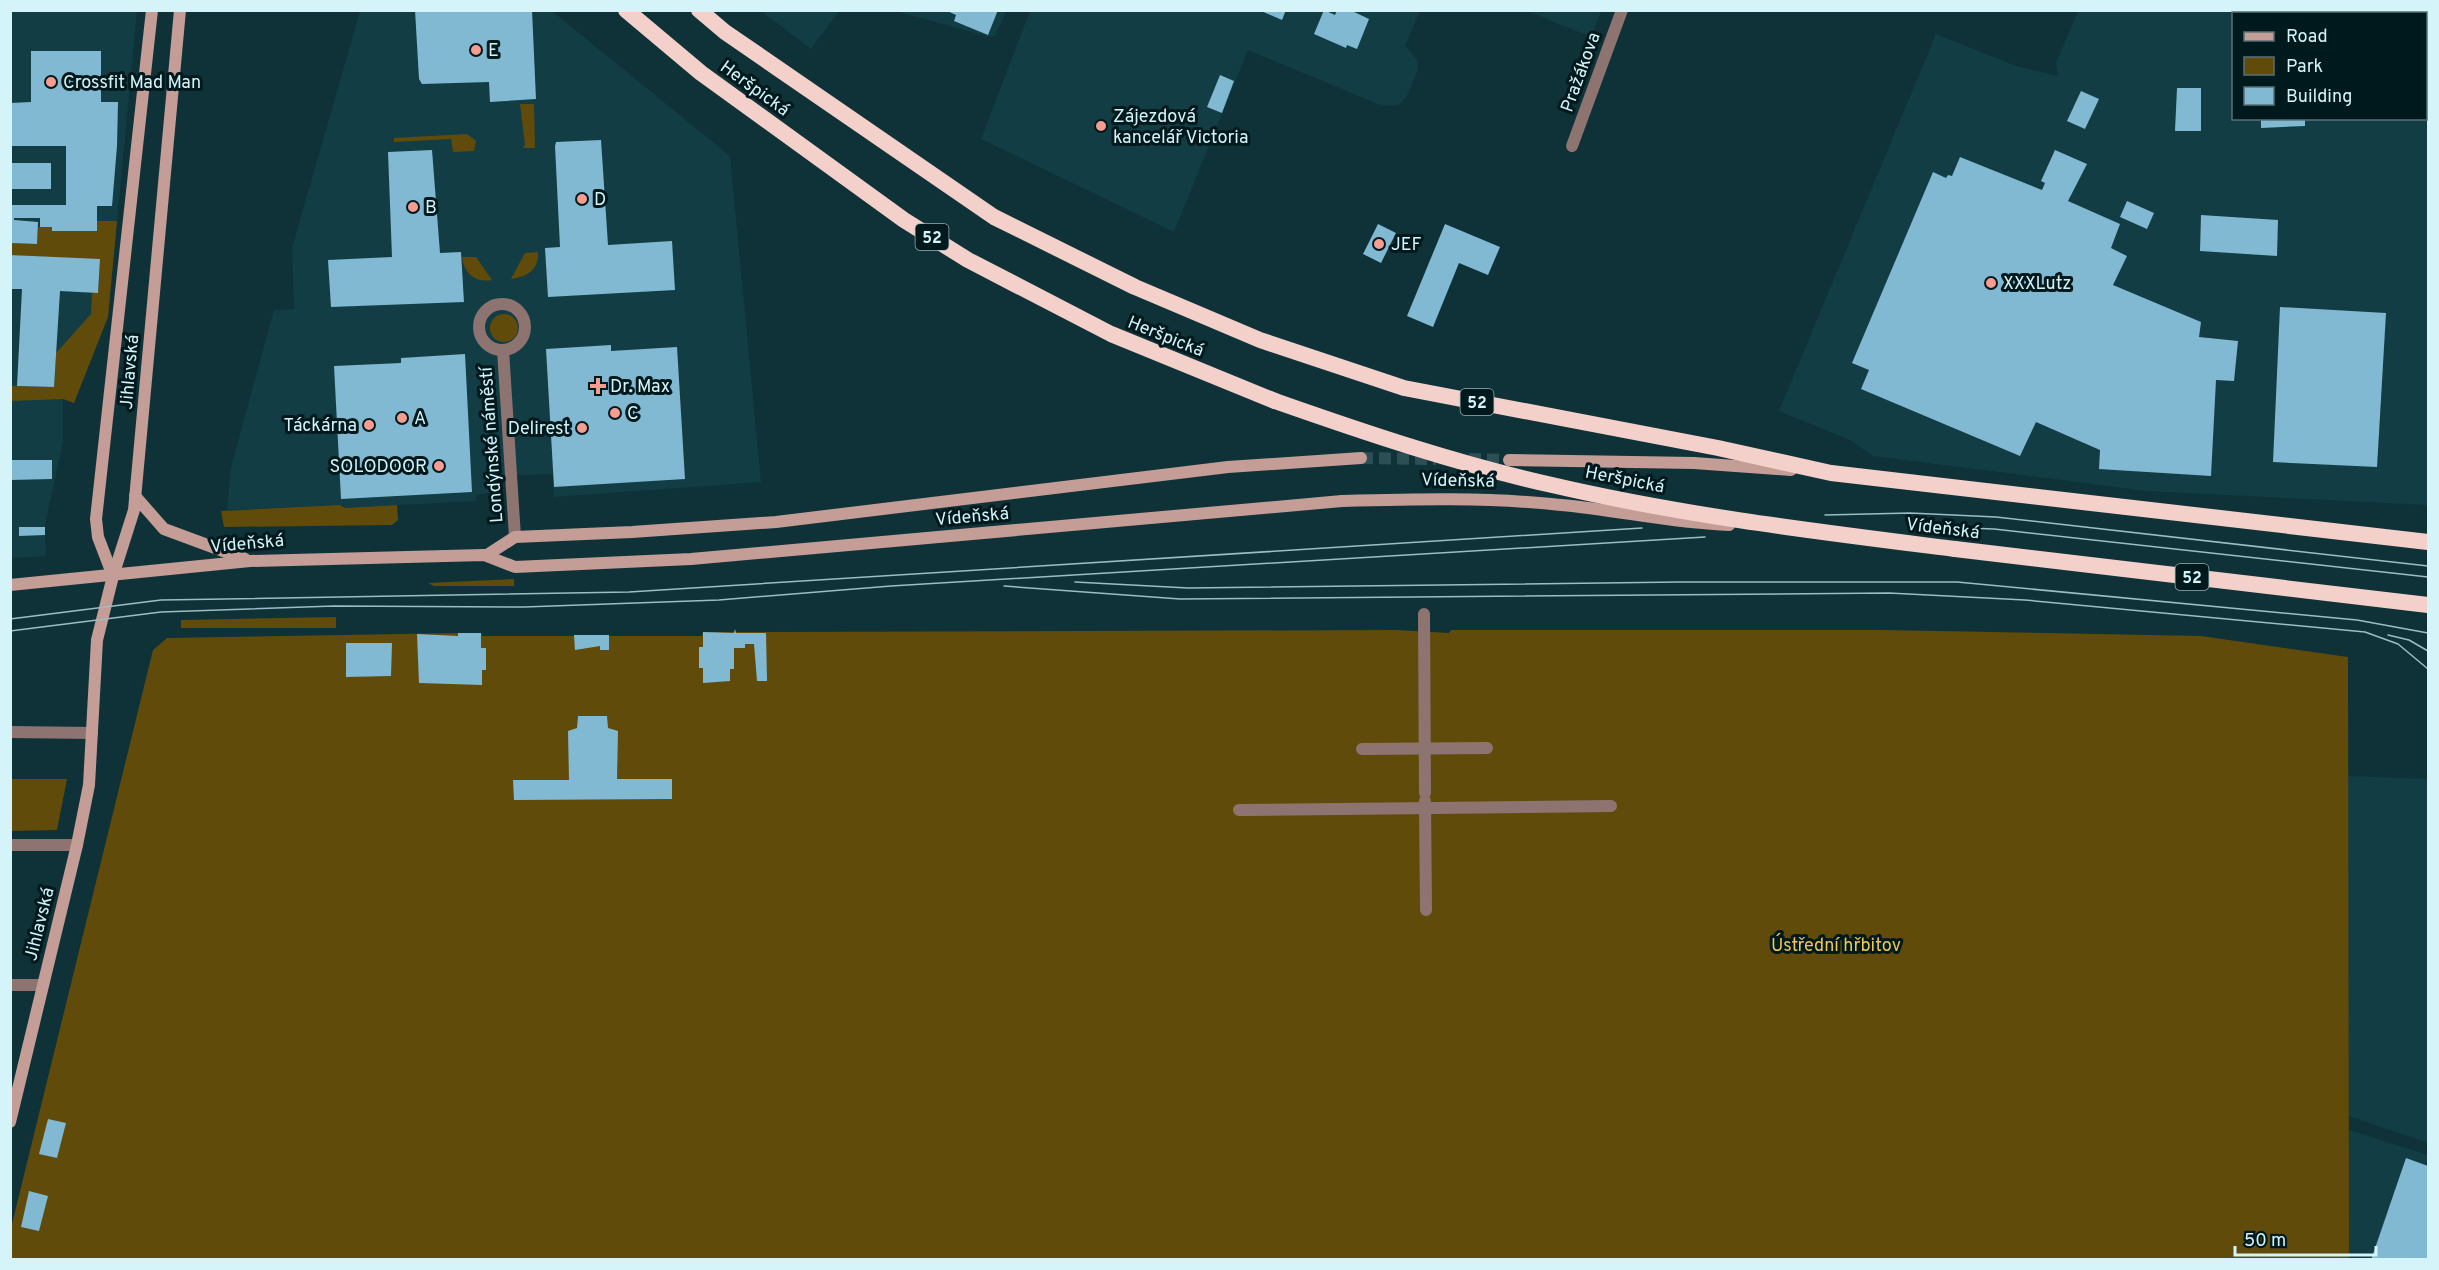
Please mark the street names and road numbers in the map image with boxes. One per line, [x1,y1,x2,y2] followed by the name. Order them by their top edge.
[1556,29,1606,116] street label: Pražákova
[715,56,793,122] street label: Heršpická
[916,224,948,250] road number: 52
[1124,312,1207,363] street label: Heršpická
[116,334,145,410] street label: Jihlavská
[475,365,509,524] street label: Londýnské náměstí
[1460,389,1494,415] road number: 52
[1583,461,1666,499] street label: Heršpická
[1421,469,1495,494] street label: Vídeňská
[934,503,1010,532] street label: Vídeňská
[1905,514,1981,545] street label: Vídeňská
[209,530,285,559] street label: Vídeňská
[2176,564,2208,590] road number: 52
[20,885,61,964] street label: Jihlavská

